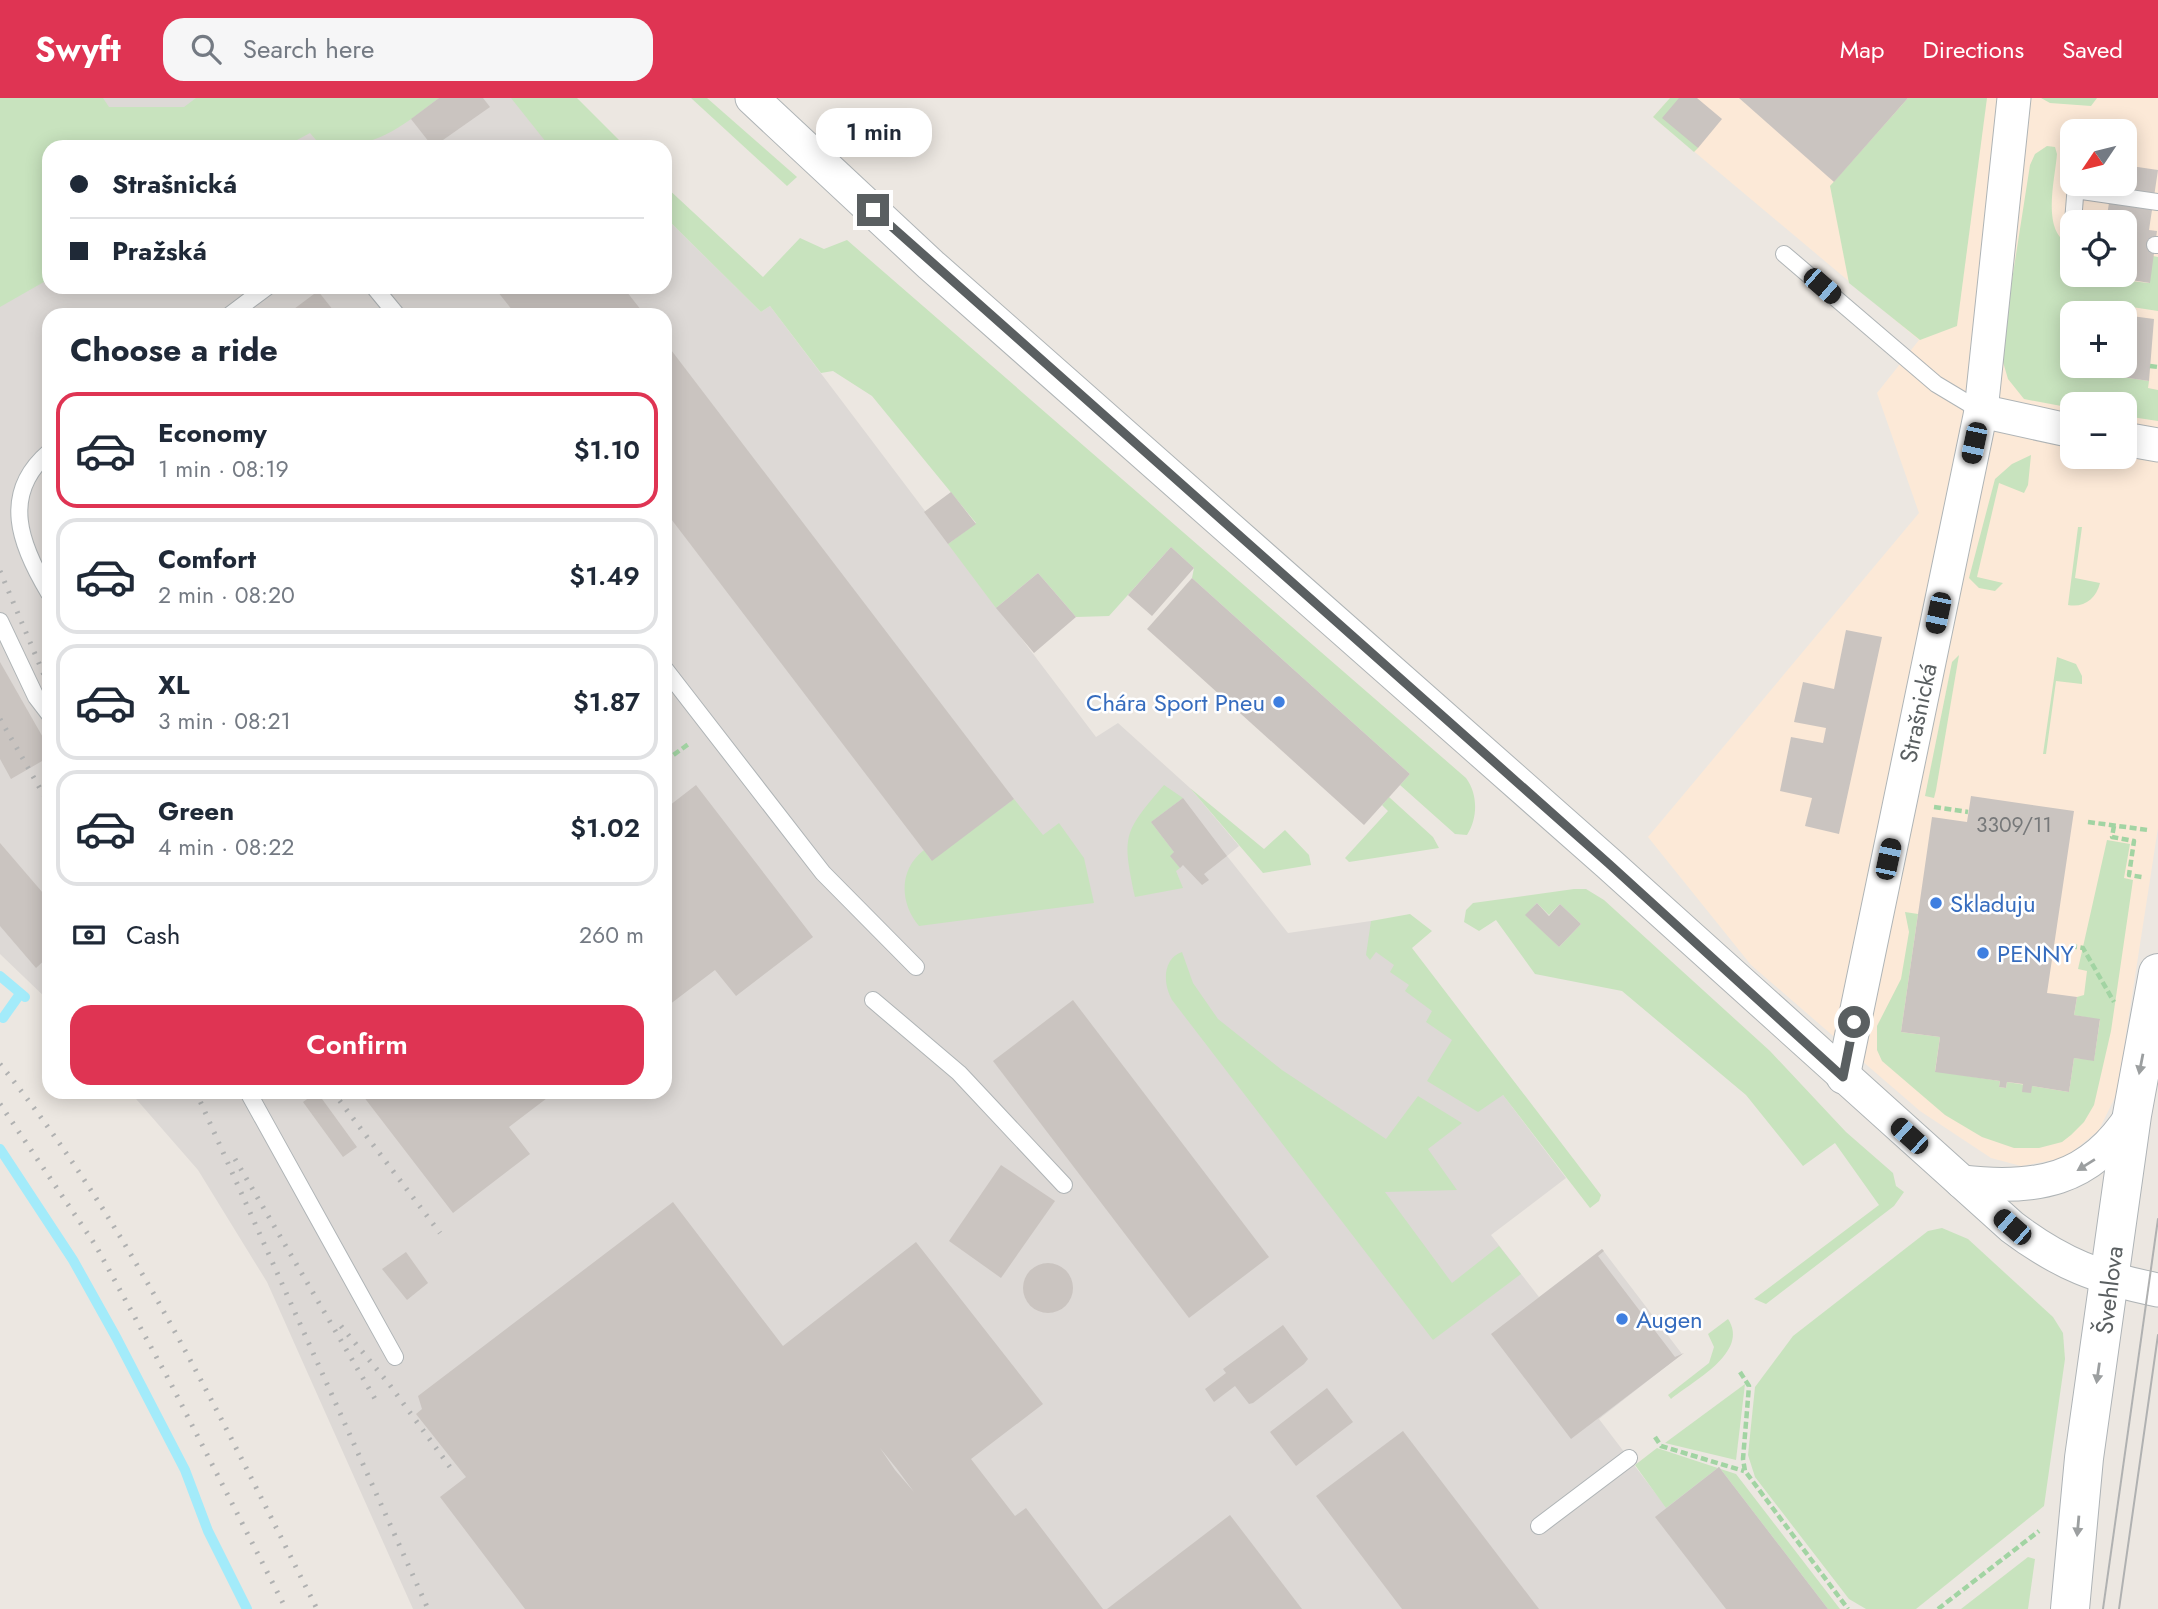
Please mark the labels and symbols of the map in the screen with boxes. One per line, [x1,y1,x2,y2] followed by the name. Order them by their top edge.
[815,108,931,158] callout: 1 min
[2060,119,2137,196] north arrow
[857,194,889,226] route end
[1800,264,1845,308] car
[1960,420,1989,466] car
[1924,590,1953,636] car
[1890,660,1946,766] street label: Strašnická
[1086,685,1265,720] place label: Chára Sport Pneu
[1271,694,1287,710] marker: Chára Sport Pneu
[1976,810,2052,840] house number: 3309/11
[1874,836,1903,882] car
[1950,886,2036,921] place label: Skladuju
[1928,895,1944,911] marker: Skladuju
[1997,936,2075,971] place label: PENNY
[1975,945,1991,961] marker: PENNY
[1838,1006,1870,1038] route start
[2135,1053,2146,1075] one-way arrow
[1887,1114,1932,1158] car
[2076,1158,2096,1171] one-way arrow
[1990,1205,2035,1249] car
[2086,1244,2132,1336] street label: Švehlova
[1636,1302,1703,1337] place label: Augen
[1614,1311,1630,1327] marker: Augen
[2093,1362,2104,1384] one-way arrow
[2072,1515,2083,1537] one-way arrow

